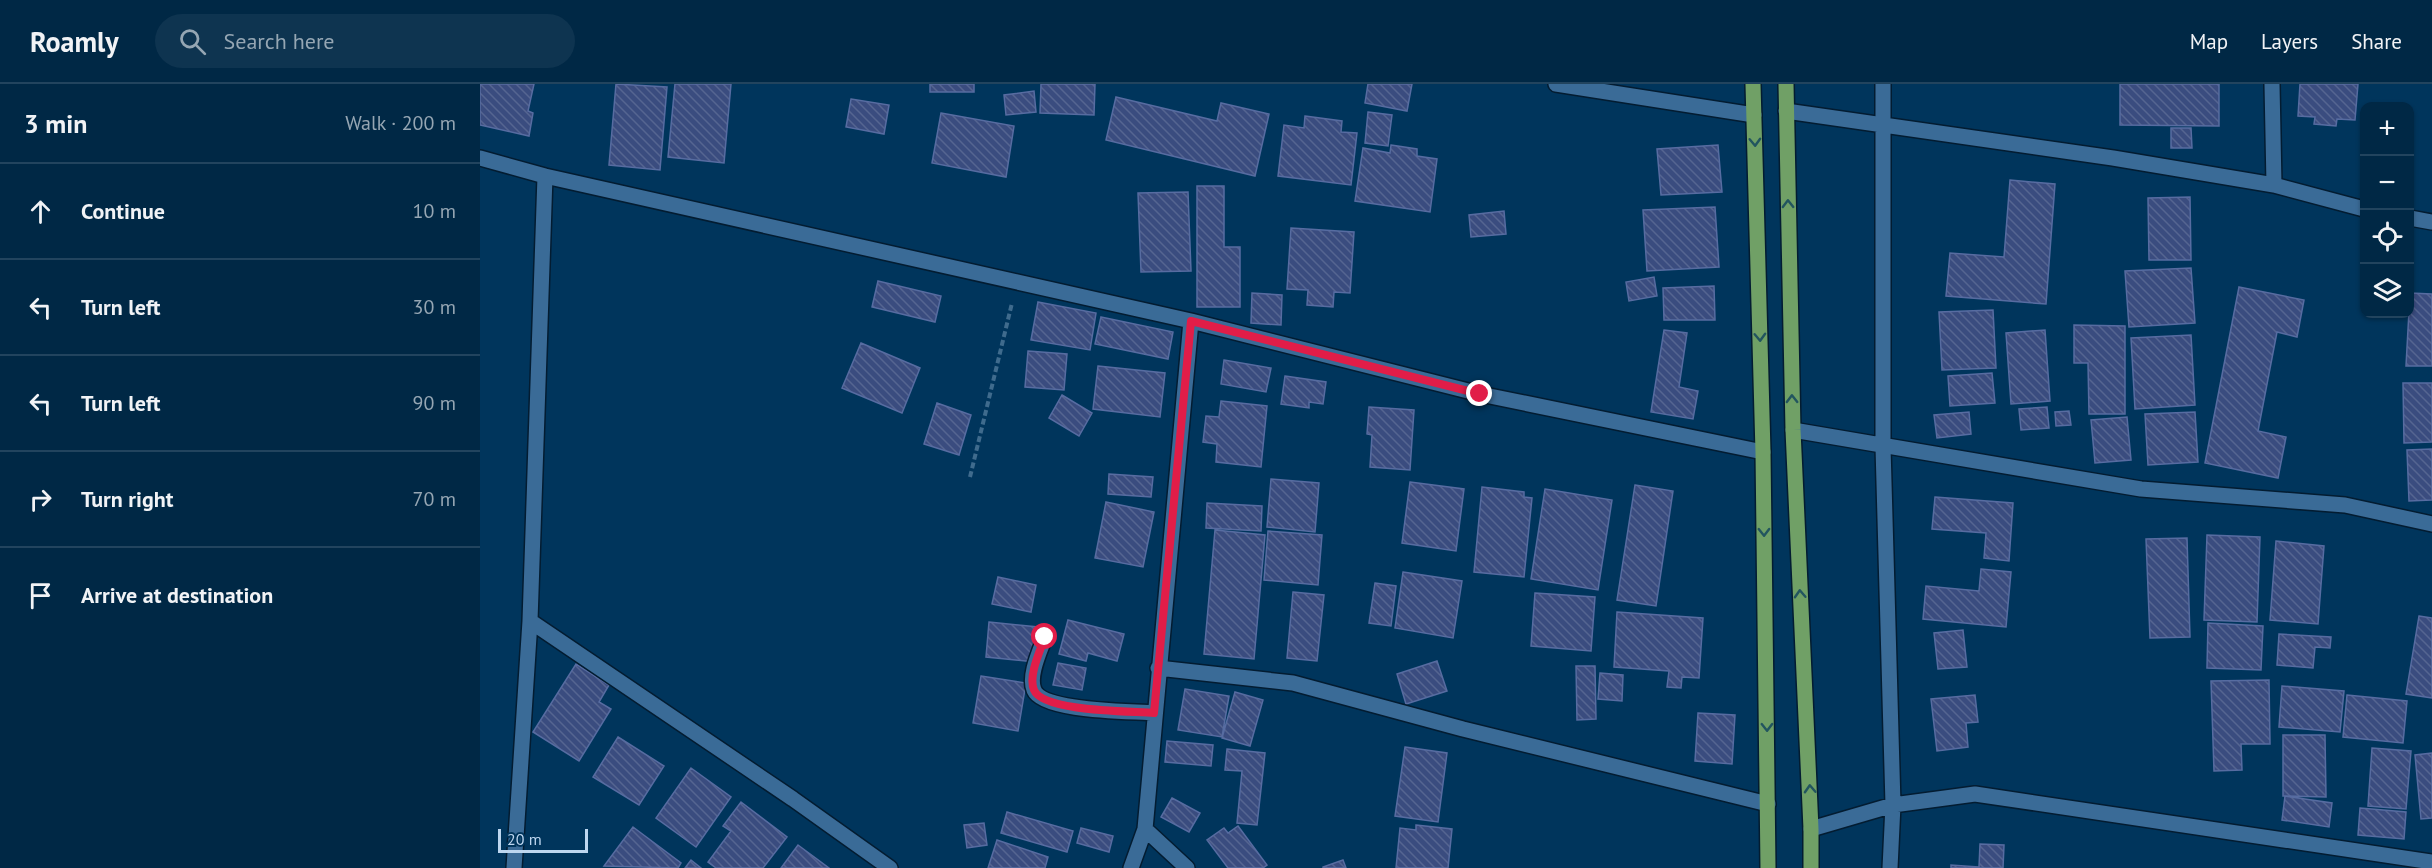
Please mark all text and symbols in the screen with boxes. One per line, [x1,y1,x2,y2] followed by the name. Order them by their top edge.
[155,14,575,68] search box
[30,23,119,60] text: Roamly
[176,25,209,58] icon: search
[224,27,335,55] text: Search here
[2190,28,2228,55] text: Map
[2261,28,2318,55] text: Layers
[2351,28,2402,55] text: Share
[2360,102,2414,318] map controls
[2360,102,2414,156] button: +
[24,107,87,140] text: 3 min
[345,110,456,136] text: Walk · 200 m
[1748,138,1761,147] one-way arrow
[2360,156,2414,210] button: −
[24,195,57,228] icon: ahead
[81,197,165,225] text: Continue
[413,198,456,224] text: 10 m
[1782,199,1794,208] one-way arrow
[2360,210,2414,264] button: locate
[2360,264,2414,318] button: layers
[24,291,57,324] icon: left
[81,293,161,321] text: Turn left
[413,294,456,320] text: 30 m
[1754,333,1766,342] one-way arrow
[1466,380,1492,406] route end
[24,387,57,420] icon: left
[81,389,161,417] text: Turn left
[413,390,456,416] text: 90 m
[1786,394,1798,403] one-way arrow
[24,483,57,516] icon: right
[81,485,173,513] text: Turn right
[413,486,456,512] text: 70 m
[1758,528,1771,537] one-way arrow
[24,579,57,612] icon: arrive
[81,581,273,609] text: Arrive at destination
[1794,589,1807,598] one-way arrow
[1031,623,1057,649] route start
[1761,723,1773,732] one-way arrow
[1803,784,1816,793] one-way arrow
[498,826,588,854] scale bar
[507,829,542,849] text: 20 m

